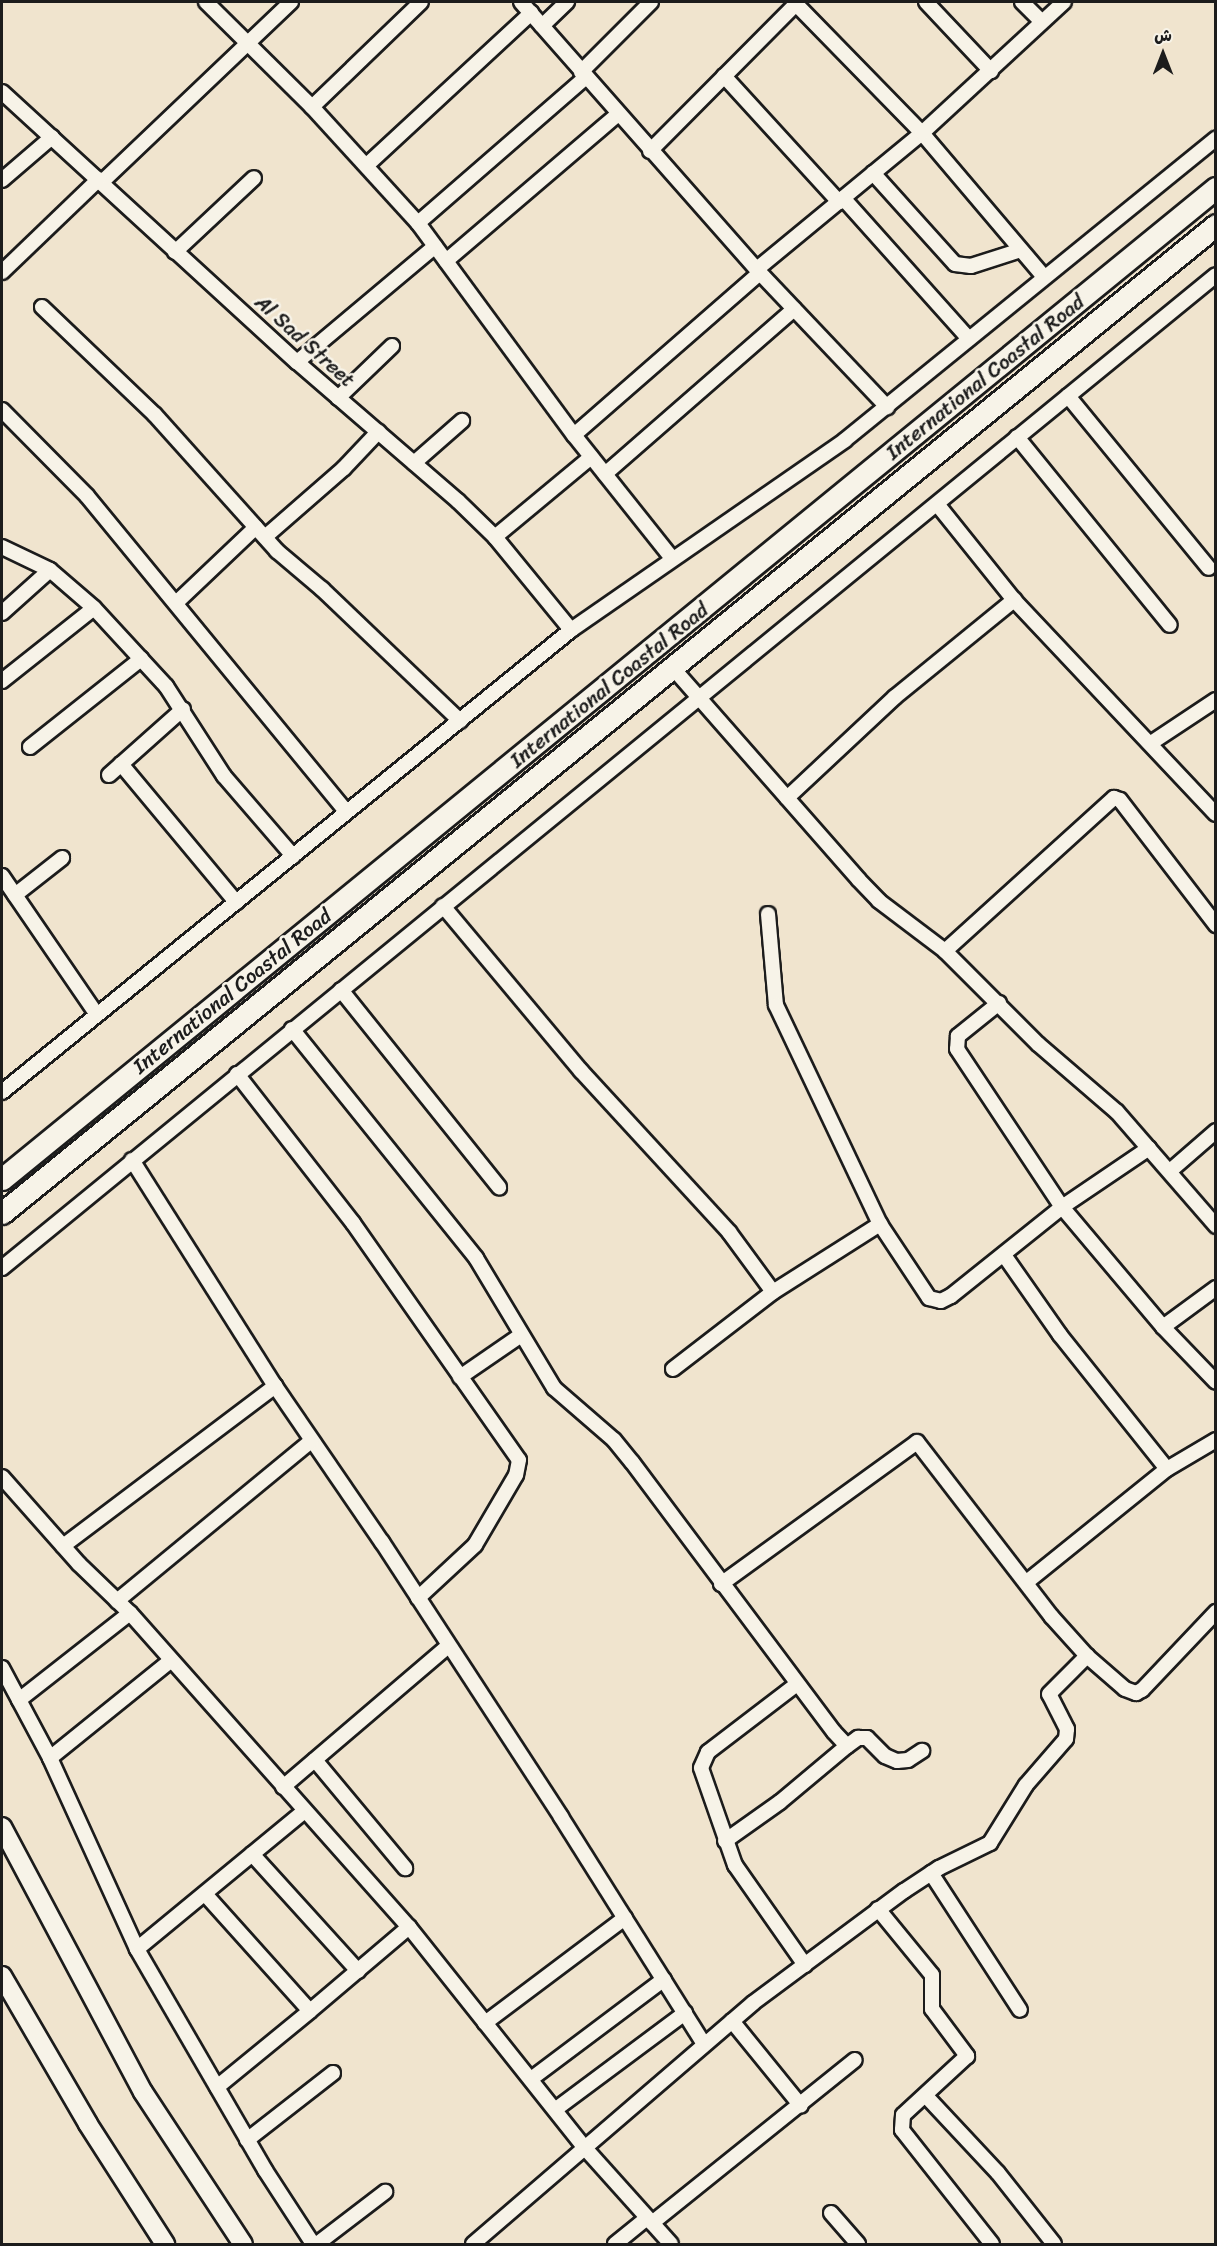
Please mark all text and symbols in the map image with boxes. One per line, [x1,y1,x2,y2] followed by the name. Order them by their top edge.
[1154,21,1172,50] text: ش
[1133,24,1193,84] north arrow
[250,289,360,393] street label: Al Sad Street
[880,289,1090,465] street label: International Coastal Road
[504,597,714,773] street label: International Coastal Road
[127,903,337,1079] street label: International Coastal Road

